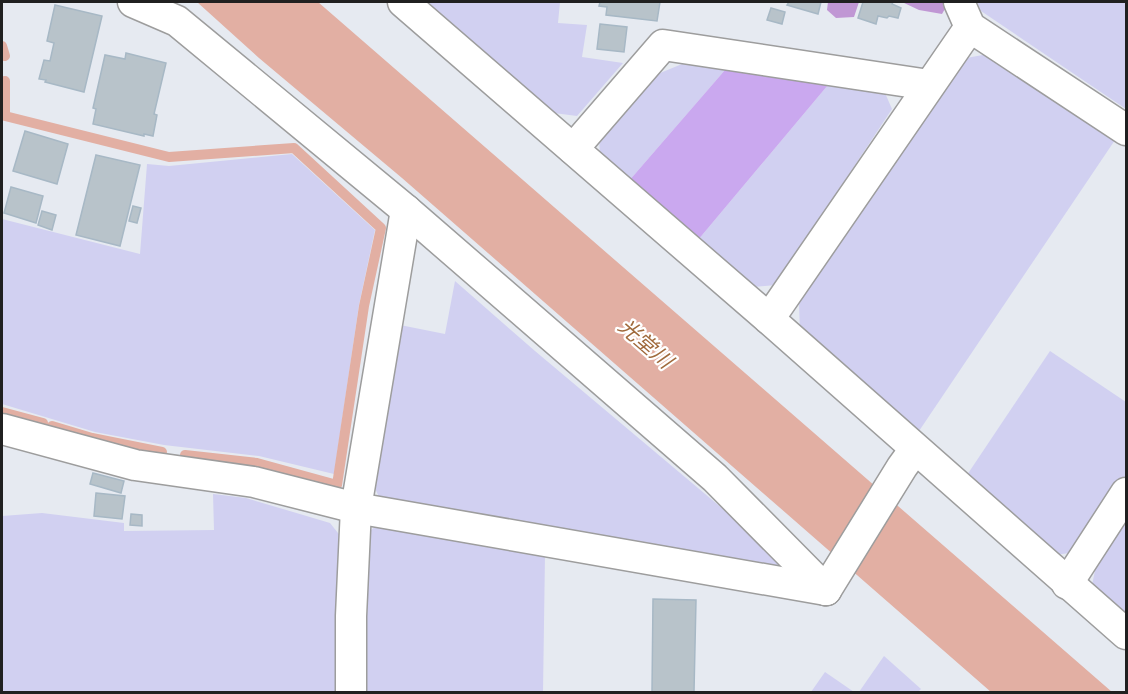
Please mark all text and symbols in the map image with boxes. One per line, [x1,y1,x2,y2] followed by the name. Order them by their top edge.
[613,314,678,375] water label: 光堂川

